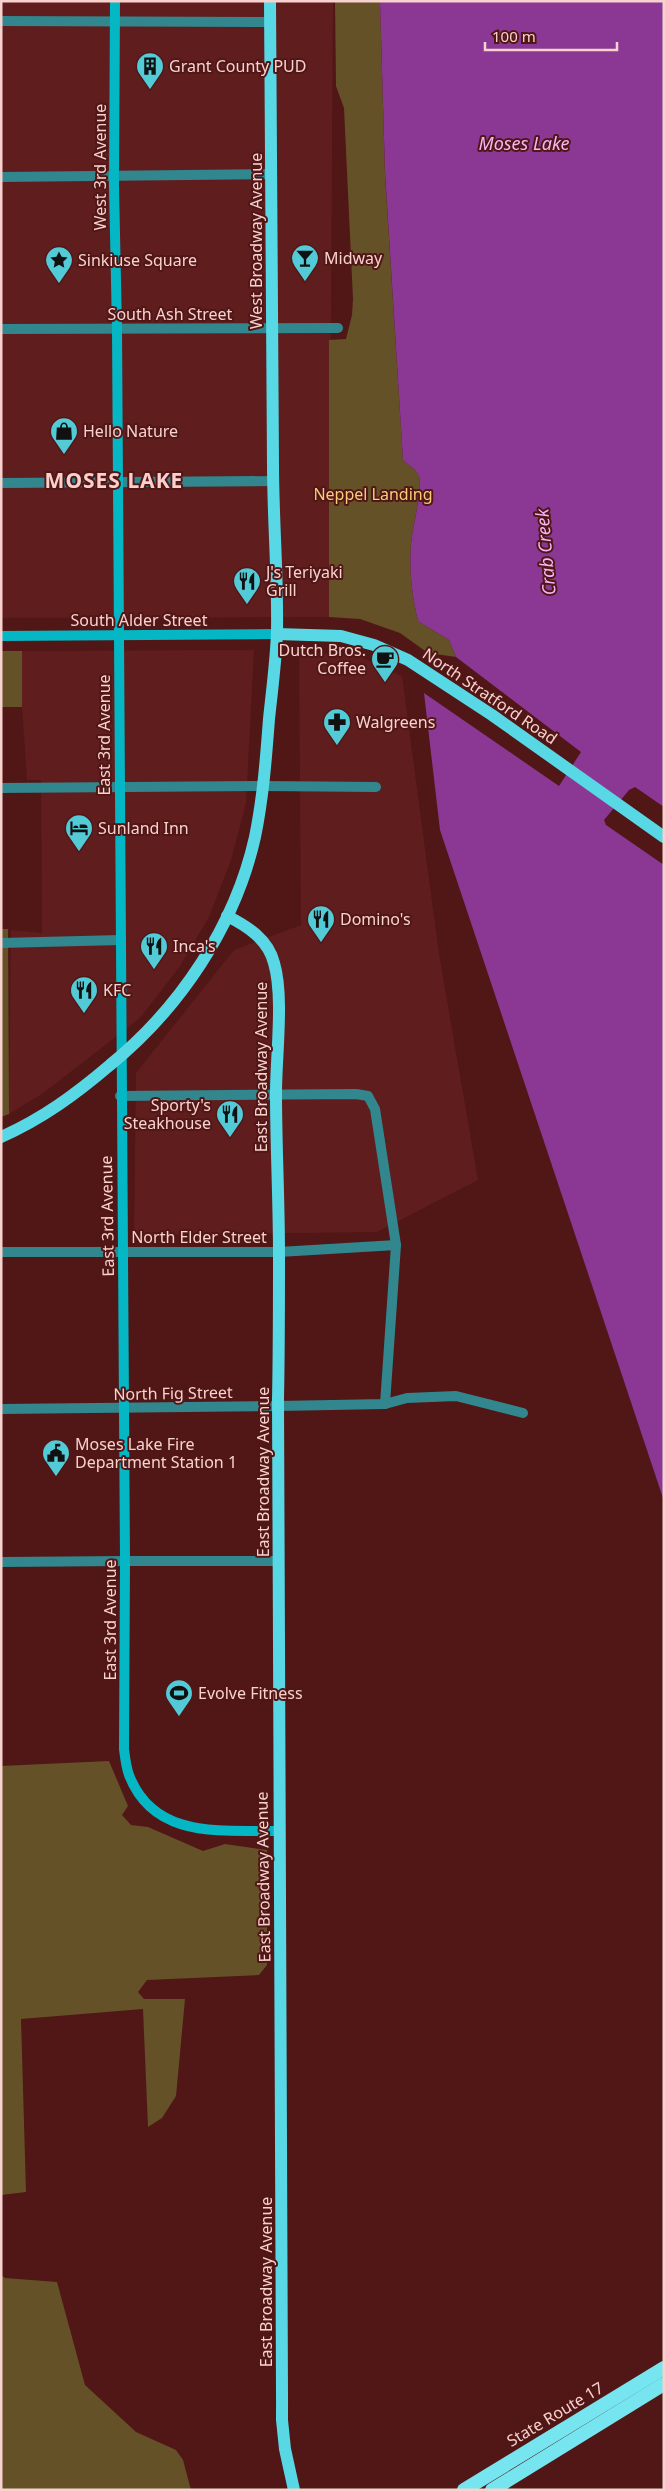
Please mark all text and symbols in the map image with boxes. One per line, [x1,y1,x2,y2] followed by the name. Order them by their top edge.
[485,20,618,52] scale bar
[492,26,536,46] text: 100 m
[135,51,165,90] building icon: Grant County PUD
[169,55,306,77] place label: Grant County PUD
[89,104,111,230] street label: West 3rd Avenue
[479,131,569,155] water label: Moses Lake
[245,153,267,329] street label: West Broadway Avenue
[290,243,320,282] bar icon: Midway
[44,245,74,284] place icon: Sinkiuse Square
[324,247,383,269] place label: Midway
[78,249,197,271] place label: Sinkiuse Square
[108,303,233,325] street label: South Ash Street
[49,416,79,455] shop icon: Hello Nature
[83,420,178,442] place label: Hello Nature
[45,466,183,494] district label: MOSES LAKE
[313,483,433,505] park label: Neppel Landing
[529,507,561,596] water label: Crab Creek
[264,561,343,601] place label: J's Teriyaki Grill
[232,566,262,605] restaurant icon: J's Teriyaki Grill
[71,609,208,631] street label: South Alder Street
[279,639,366,679] place label: Dutch Bros. Coffee
[418,643,562,749] street label: North Stratford Road
[370,644,400,683] cafe icon: Dutch Bros. Coffee
[93,674,115,796] street label: East 3rd Avenue
[322,707,352,746] pharmacy icon: Walgreens
[356,711,435,733] place label: Walgreens
[64,813,94,852] hotel icon: Sunland Inn
[98,817,189,839] place label: Sunland Inn
[306,904,336,943] restaurant icon: Domino's
[340,908,411,930] place label: Domino's
[139,931,169,970] restaurant icon: Inca's
[173,935,216,957] place label: Inca's
[69,975,99,1014] restaurant icon: KFC
[103,979,131,1001] place label: KFC
[250,982,272,1152] street label: East Broadway Avenue
[124,1094,211,1134] place label: Sporty's Steakhouse
[215,1099,245,1138] restaurant icon: Sporty's Steakhouse
[95,1155,119,1277] street label: East 3rd Avenue
[131,1226,267,1248] street label: North Elder Street
[113,1381,233,1405] street label: North Fig Street
[252,1387,274,1557] street label: East Broadway Avenue
[75,1433,237,1473] place label: Moses Lake Fire Department Station 1
[41,1438,71,1477] public building icon: Moses Lake Fire Department Station 1
[99,1559,121,1681] street label: East 3rd Avenue
[164,1678,194,1717] sports icon: Evolve Fitness
[198,1682,303,1704] place label: Evolve Fitness
[251,1791,275,1963] street label: East Broadway Avenue
[255,2197,277,2367] street label: East Broadway Avenue
[502,2376,608,2452] street label: State Route 17

